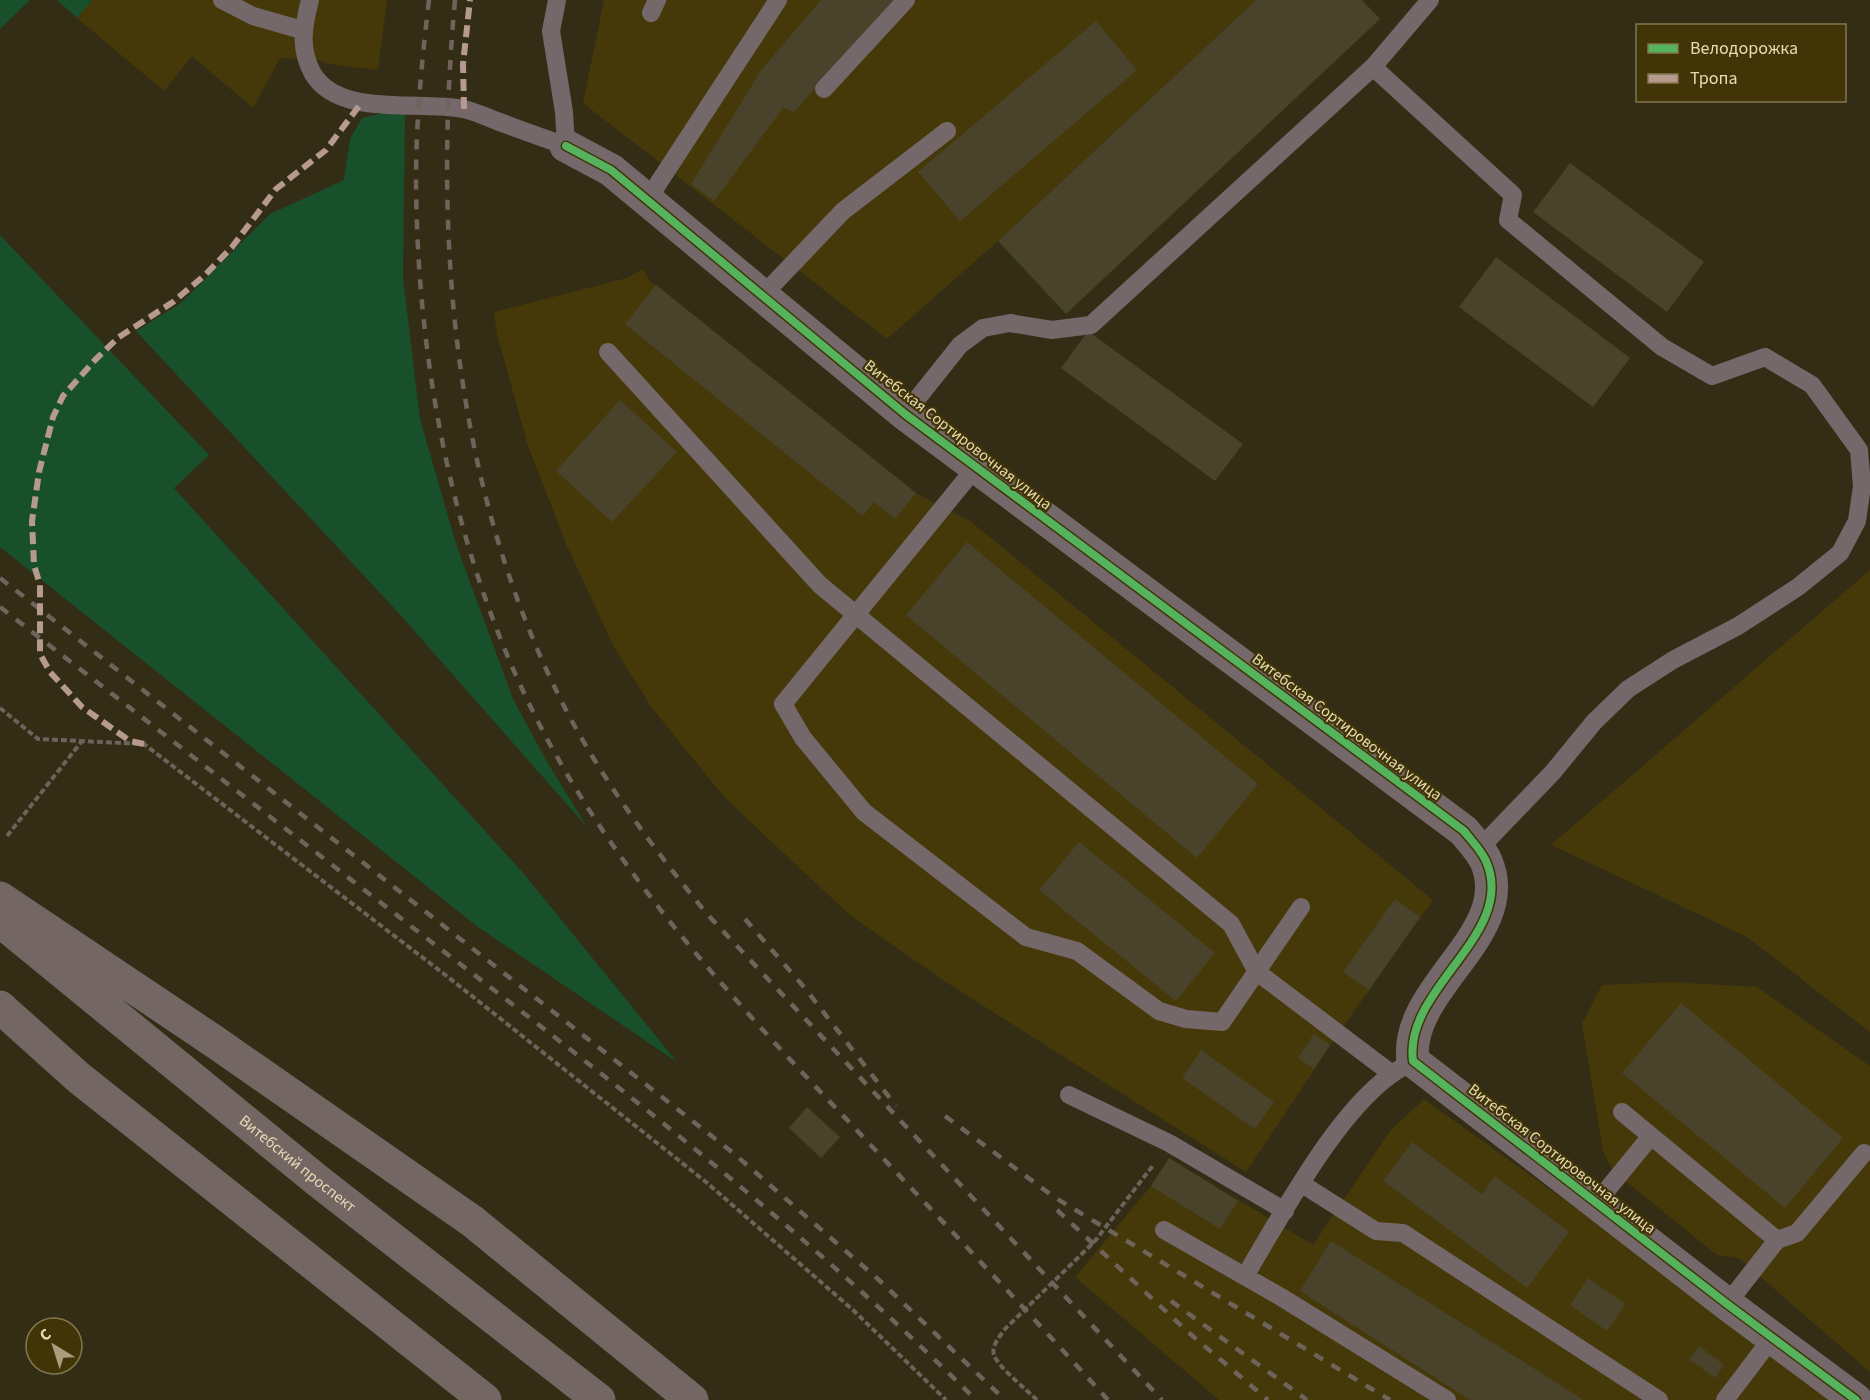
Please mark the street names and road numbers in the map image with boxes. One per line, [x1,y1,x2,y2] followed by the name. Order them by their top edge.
[860,355,1056,515] street label: Витебская Сортировочная улица
[1248,648,1446,806] street label: Витебская Сортировочная улица
[1464,1079,1660,1239] street label: Витебская Сортировочная улица
[234,1110,361,1218] street label: Витебский проспект

